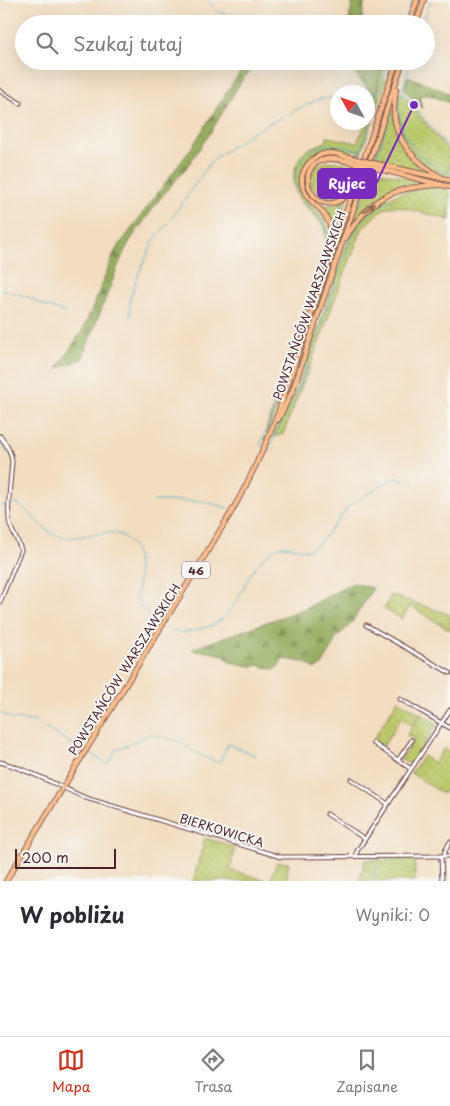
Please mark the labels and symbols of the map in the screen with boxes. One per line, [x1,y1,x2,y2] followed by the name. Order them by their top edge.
[330,85,375,130] north arrow
[318,169,376,198] callout: Ryjec
[328,173,366,194] text: Ryjec
[363,202,375,214] one-way arrow
[268,208,350,402] street label: POWSTAŃCÓW WARSZAWSKICH
[182,562,210,578] road number: 46
[64,580,184,758] street label: POWSTAŃCÓW WARSZAWSKICH
[178,809,266,851] street label: BIERKOWICKA
[15,846,116,869] scale bar

